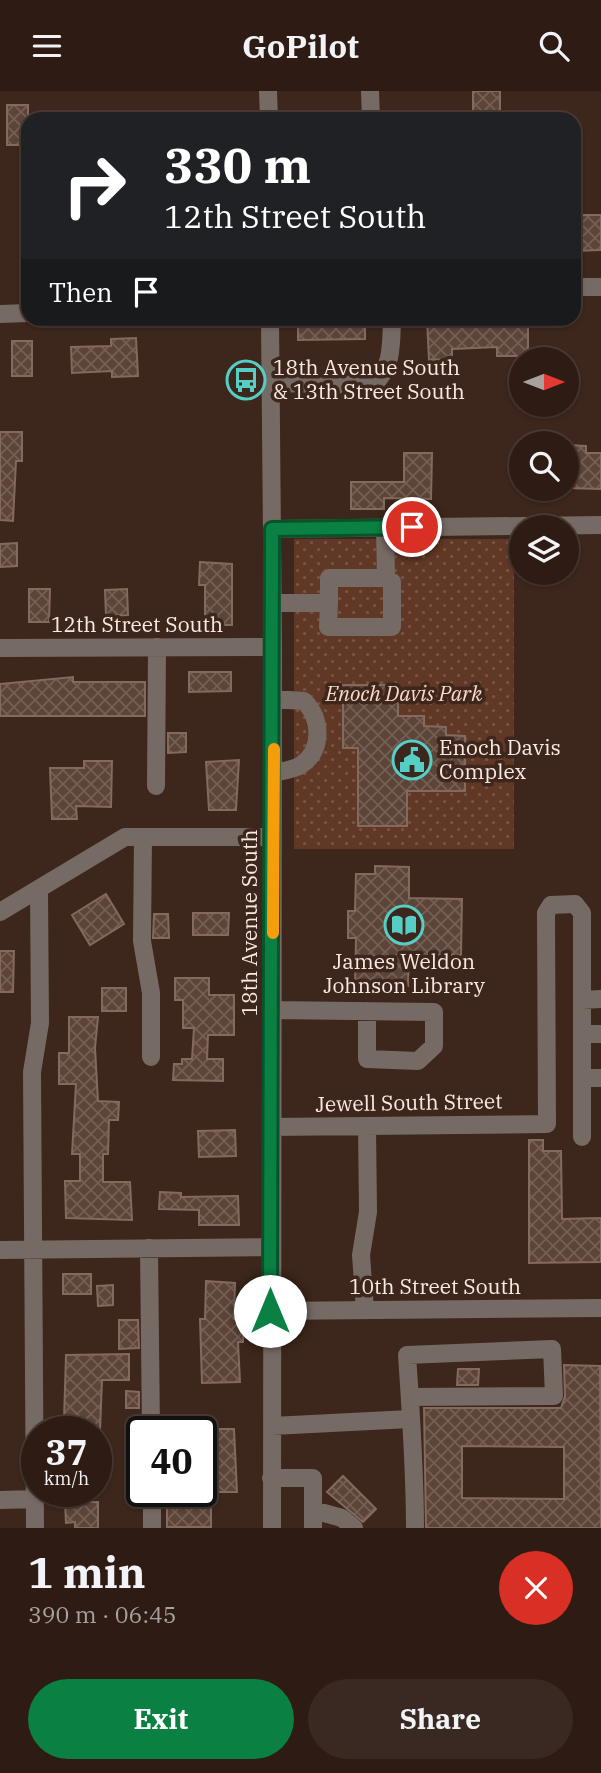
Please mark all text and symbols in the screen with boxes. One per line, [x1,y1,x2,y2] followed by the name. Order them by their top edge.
[242,25,359,67] text: GoPilot
[28,27,66,65] icon: menu
[535,27,573,65] icon: search
[164,133,311,196] text: 330 m
[49,140,140,231] icon: right
[164,195,426,237] text: 12th Street South
[127,273,165,311] icon: arrive
[49,275,113,309] text: Then
[509,347,579,417] north arrow
[509,347,579,585] map controls
[273,353,465,405] place label: 18th Avenue South & 13th Street South
[225,359,267,401] bus stop icon: 18th Avenue South & 13th Street South
[509,431,579,501] button: search
[382,497,442,557] pin
[393,508,431,546] icon: arrive
[509,515,579,585] button: layers
[51,610,223,638] street label: 12th Street South
[325,679,483,707] park label: Enoch Davis Park
[439,733,561,785] place label: Enoch Davis Complex
[391,739,433,781] public building icon: Enoch Davis Complex
[235,830,263,1016] street label: 18th Avenue South
[383,904,425,946] library icon: James Weldon Johnson Library
[323,947,486,999] place label: James Weldon Johnson Library
[315,1086,503,1118] street label: Jewell South Street
[349,1272,521,1300] street label: 10th Street South
[233,1274,307,1348] position arrow
[126,1416,217,1507] speed limit sign: 40
[45,1429,88,1475] text: 37
[44,1467,89,1490] text: km/h
[28,1545,146,1600] text: 1 min
[499,1551,573,1625] button: close
[28,1599,177,1629] text: 390 m · 06:45
[28,1679,294,1759] button: Exit
[308,1679,573,1759] button: Share

